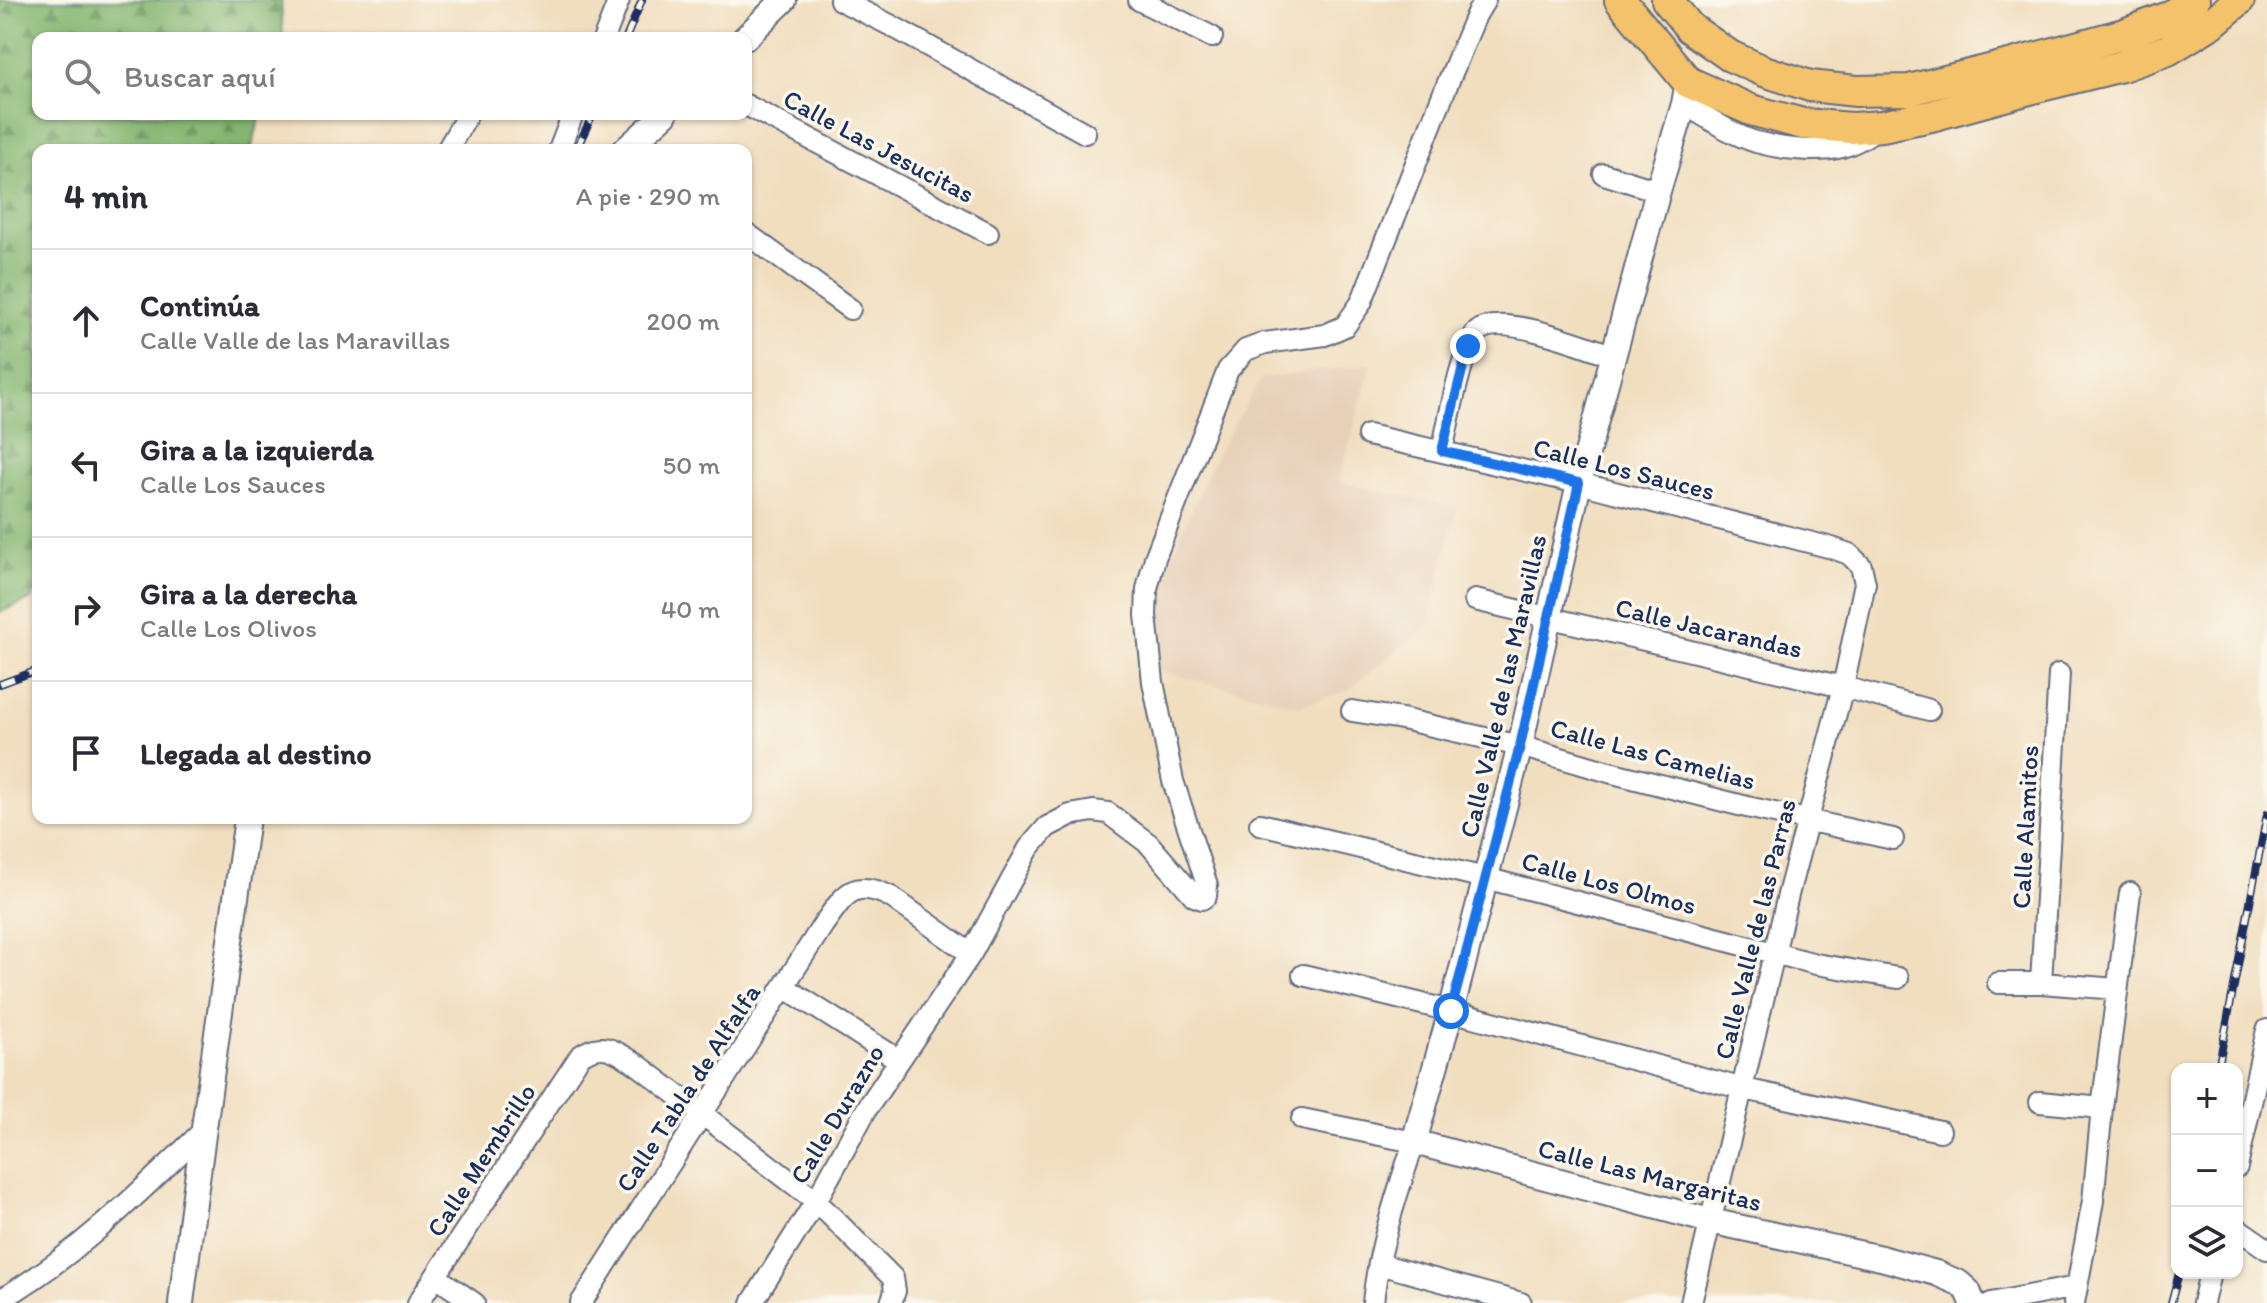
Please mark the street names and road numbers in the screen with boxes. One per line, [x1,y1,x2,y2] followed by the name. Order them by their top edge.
[778,82,980,210] street label: Calle Las Jesucitas
[1530,431,1718,507] street label: Calle Los Sauces
[1452,531,1554,841] street label: Calle Valle de las Maravillas
[1613,591,1805,665] street label: Calle Jacarandas
[1547,711,1759,797] street label: Calle Las Camelias
[2005,744,2045,910] street label: Calle Alamitos
[1707,795,1803,1063] street label: Calle Valle de las Parras
[1518,844,1700,922] street label: Calle Los Olmos
[609,977,768,1198] street label: Calle Tabla de Alfalfa
[783,1038,891,1190] street label: Calle Durazno
[420,1077,542,1243] street label: Calle Membrillo
[1535,1132,1765,1218] street label: Calle Las Margaritas

